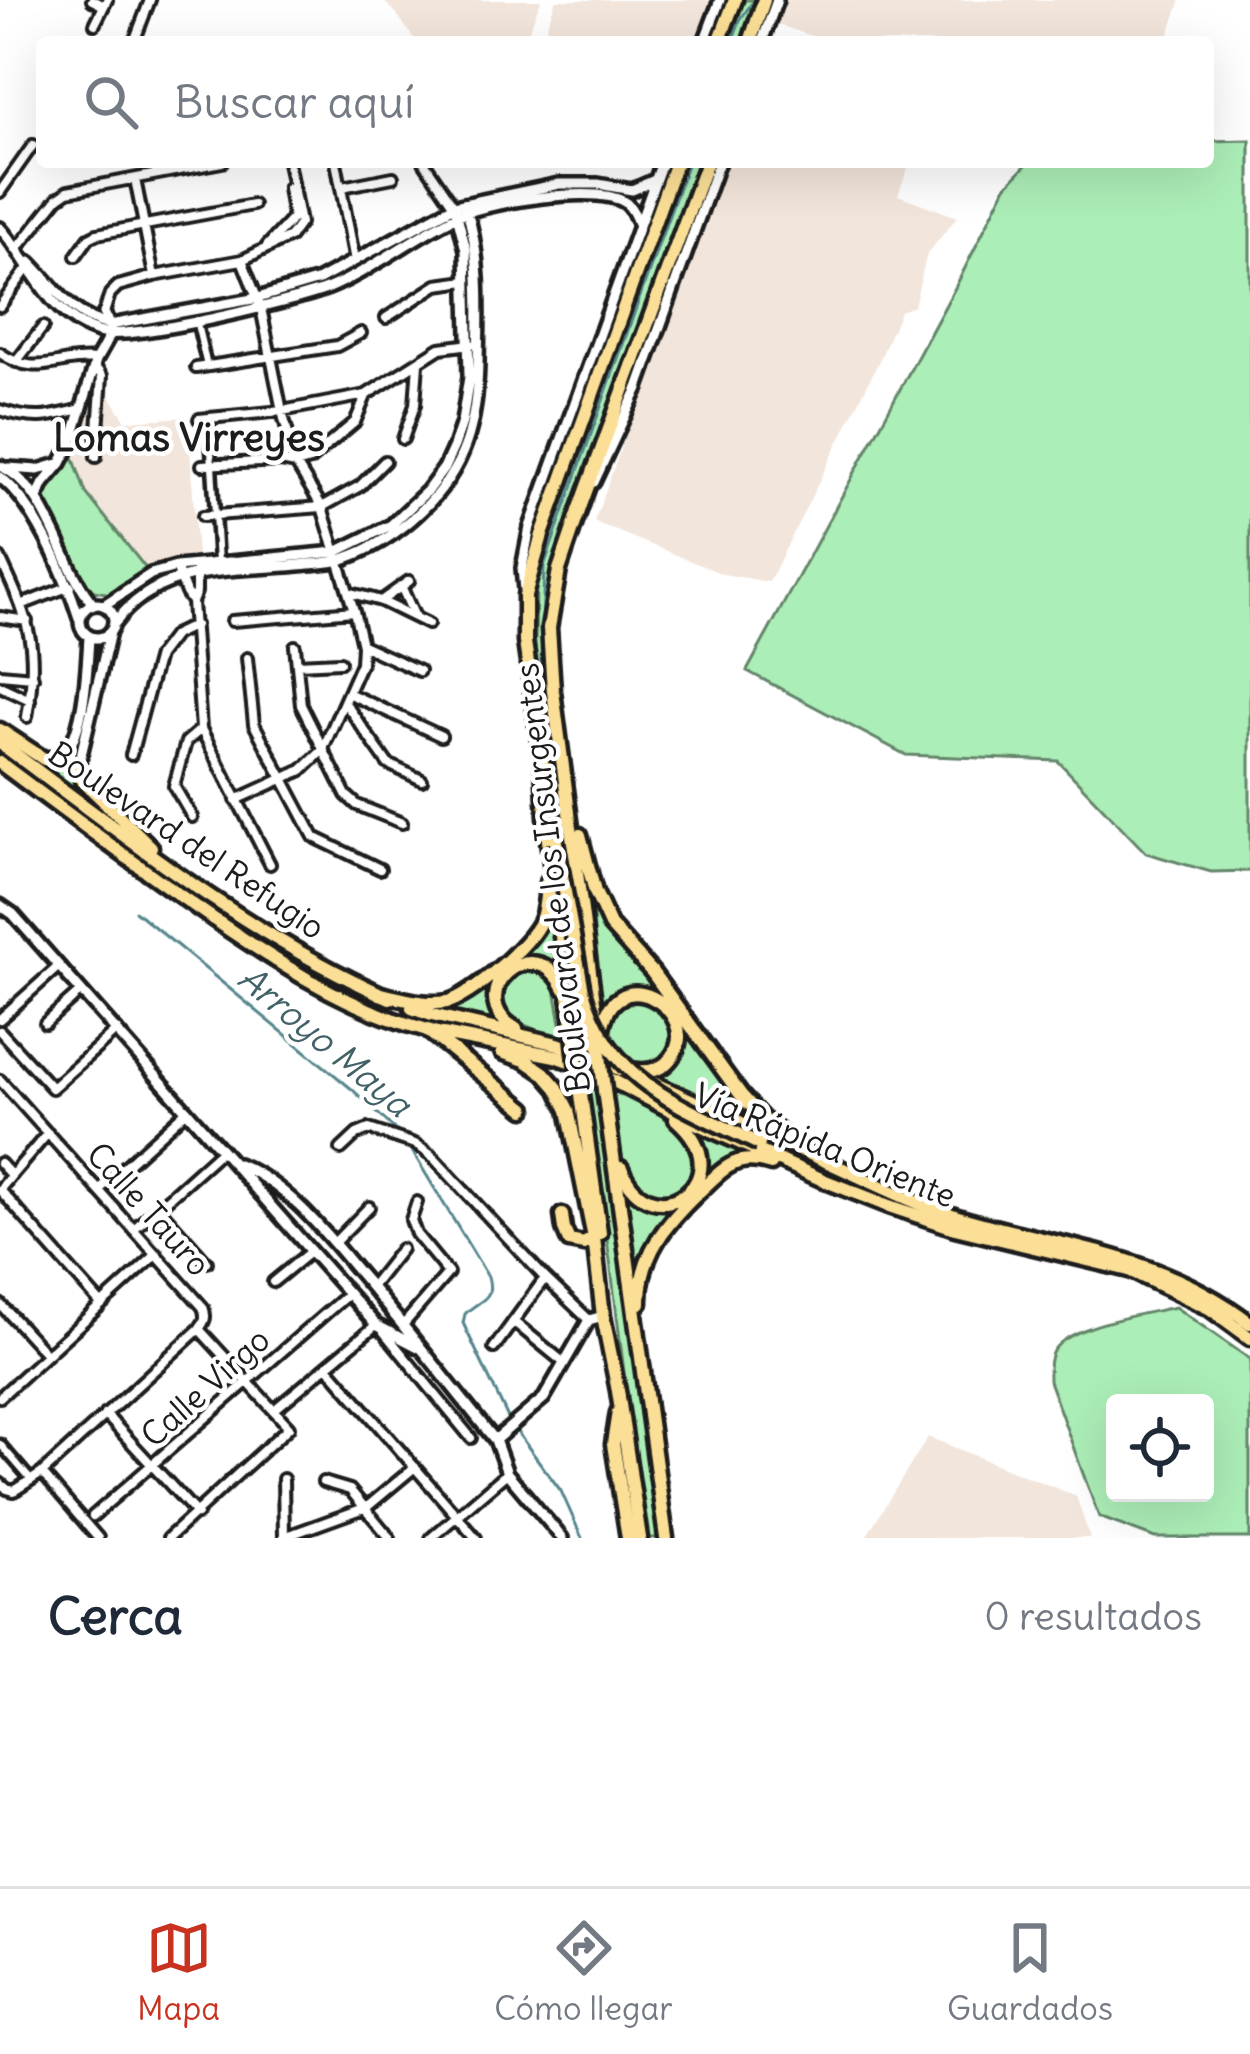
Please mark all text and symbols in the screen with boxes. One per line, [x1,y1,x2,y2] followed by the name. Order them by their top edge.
[36,36,1214,168] search box
[78,69,144,135] icon: search
[174,74,414,130] text: Buscar aquí
[53,413,325,462] district label: Lomas Virreyes
[505,661,599,1095] street label: Boulevard de los Insurgentes
[41,732,333,948] street label: Boulevard del Refugio
[229,956,423,1128] water label: Arroyo Maya
[688,1073,962,1217] street label: Vía Rápida Oriente
[78,1133,220,1285] street label: Calle Tauro
[132,1318,278,1456] street label: Calle Virgo
[1106,1394,1214,1502] map controls
[1106,1394,1214,1502] button: locate
[48,1584,183,1648] text: Cerca
[984,1592,1202,1641] text: 0 resultados
[137,1915,220,2029] tab: Mapa
[494,1915,673,2029] tab: Cómo llegar
[947,1915,1113,2029] tab: Guardados

